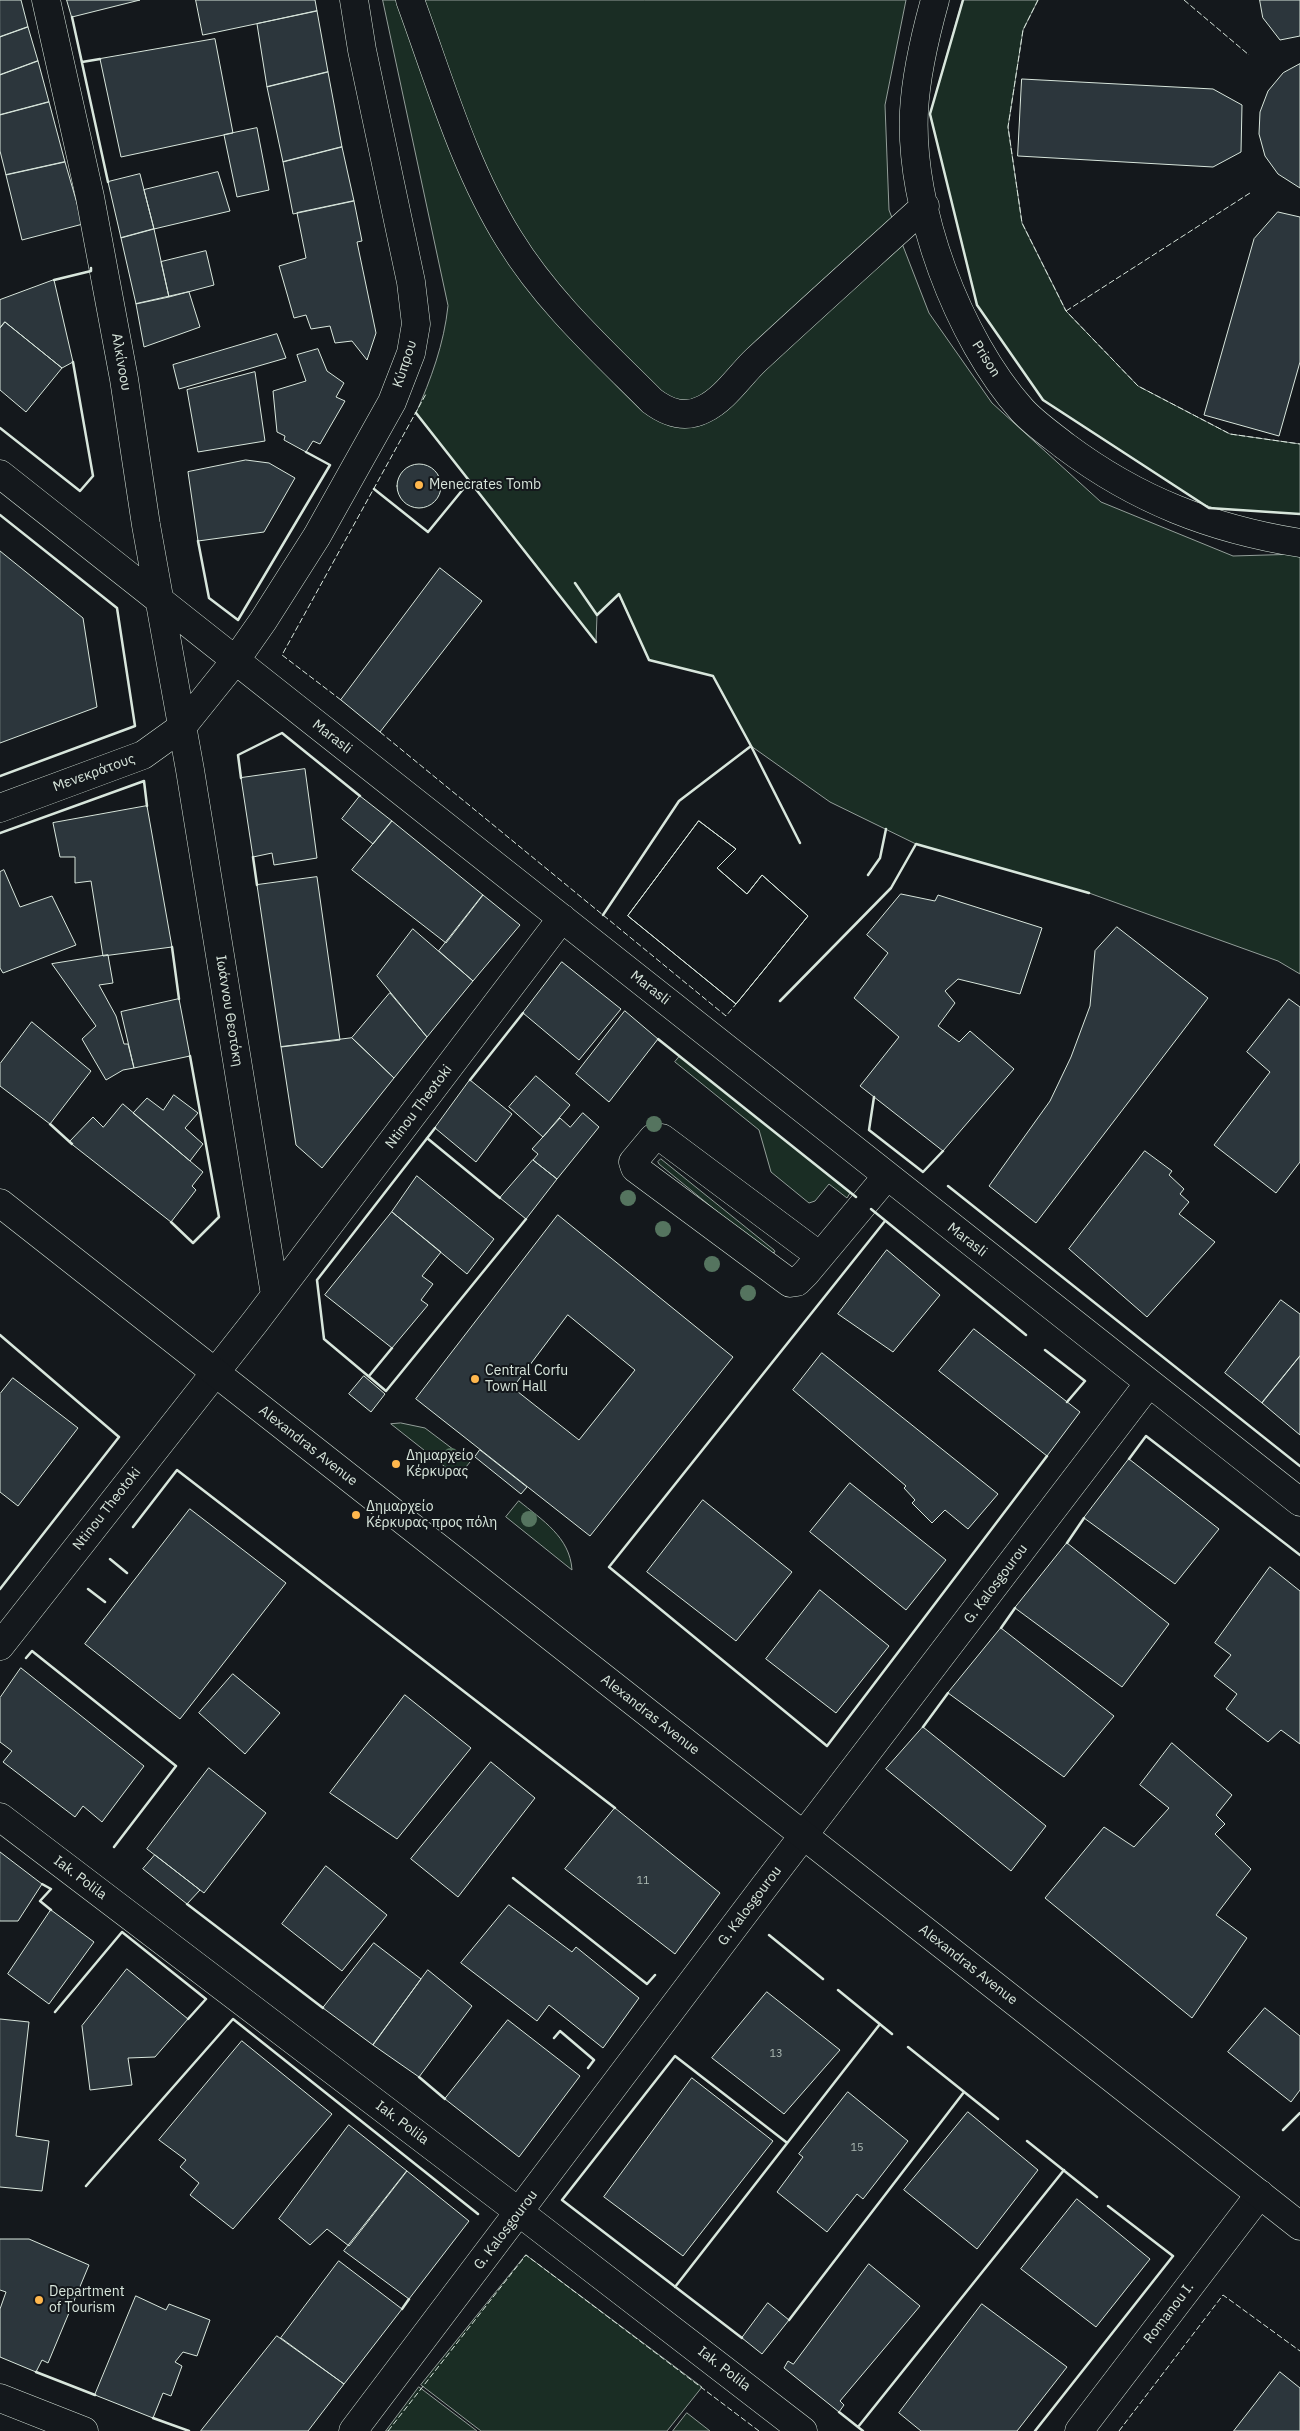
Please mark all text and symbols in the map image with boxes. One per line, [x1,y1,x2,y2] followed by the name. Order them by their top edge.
[108,332,134,392] street label: Αλκίνοου
[389,338,421,390] street label: Κύπρου
[968,338,1004,380] street label: Prison
[429,477,541,493] place label: Menecrates Tomb
[413,479,425,491] marker: Menecrates Tomb
[309,716,355,758] street label: Marasli
[51,750,137,796] street label: Μενεκράτους
[212,954,246,1068] street label: Ιωάννου Θεοτόκη
[627,967,673,1009] street label: Marasli
[382,1062,456,1152] street label: Ntinou Theotoki
[944,1219,990,1261] street label: Marasli
[485,1363,568,1395] place label: Central Corfu Town Hall
[469,1373,481,1385] marker: Central Corfu Town Hall
[255,1402,361,1490] street label: Alexandras Avenue
[406,1448,474,1480] place label: Δημαρχείο Κέρκυρας
[390,1458,402,1470] marker: Δημαρχείο Κέρκυρας
[69,1464,145,1554] street label: Ntinou Theotoki
[366,1499,497,1531] place label: Δημαρχείο Κέρκυρας προς πόλη
[350,1509,362,1521] marker: Δημαρχείο Κέρκυρας προς πόλη
[961,1541,1031,1627] street label: G. Kalosgourou
[597,1671,703,1759] street label: Alexandras Avenue
[50,1853,110,1903] street label: Iak. Polila
[715,1863,785,1949] street label: G. Kalosgourou
[636,1874,650,1888] house number: 11
[915,1921,1021,2009] street label: Alexandras Avenue
[769,2047,783,2061] house number: 13
[372,2098,432,2148] street label: Iak. Polila
[850,2141,864,2155] house number: 15
[471,2187,541,2273] street label: G. Kalosgourou
[1140,2279,1198,2347] street label: Romanou I.
[49,2284,125,2316] place label: Department of Tourism
[33,2294,45,2306] marker: Department of Tourism
[694,2343,754,2395] street label: Iak. Polila

